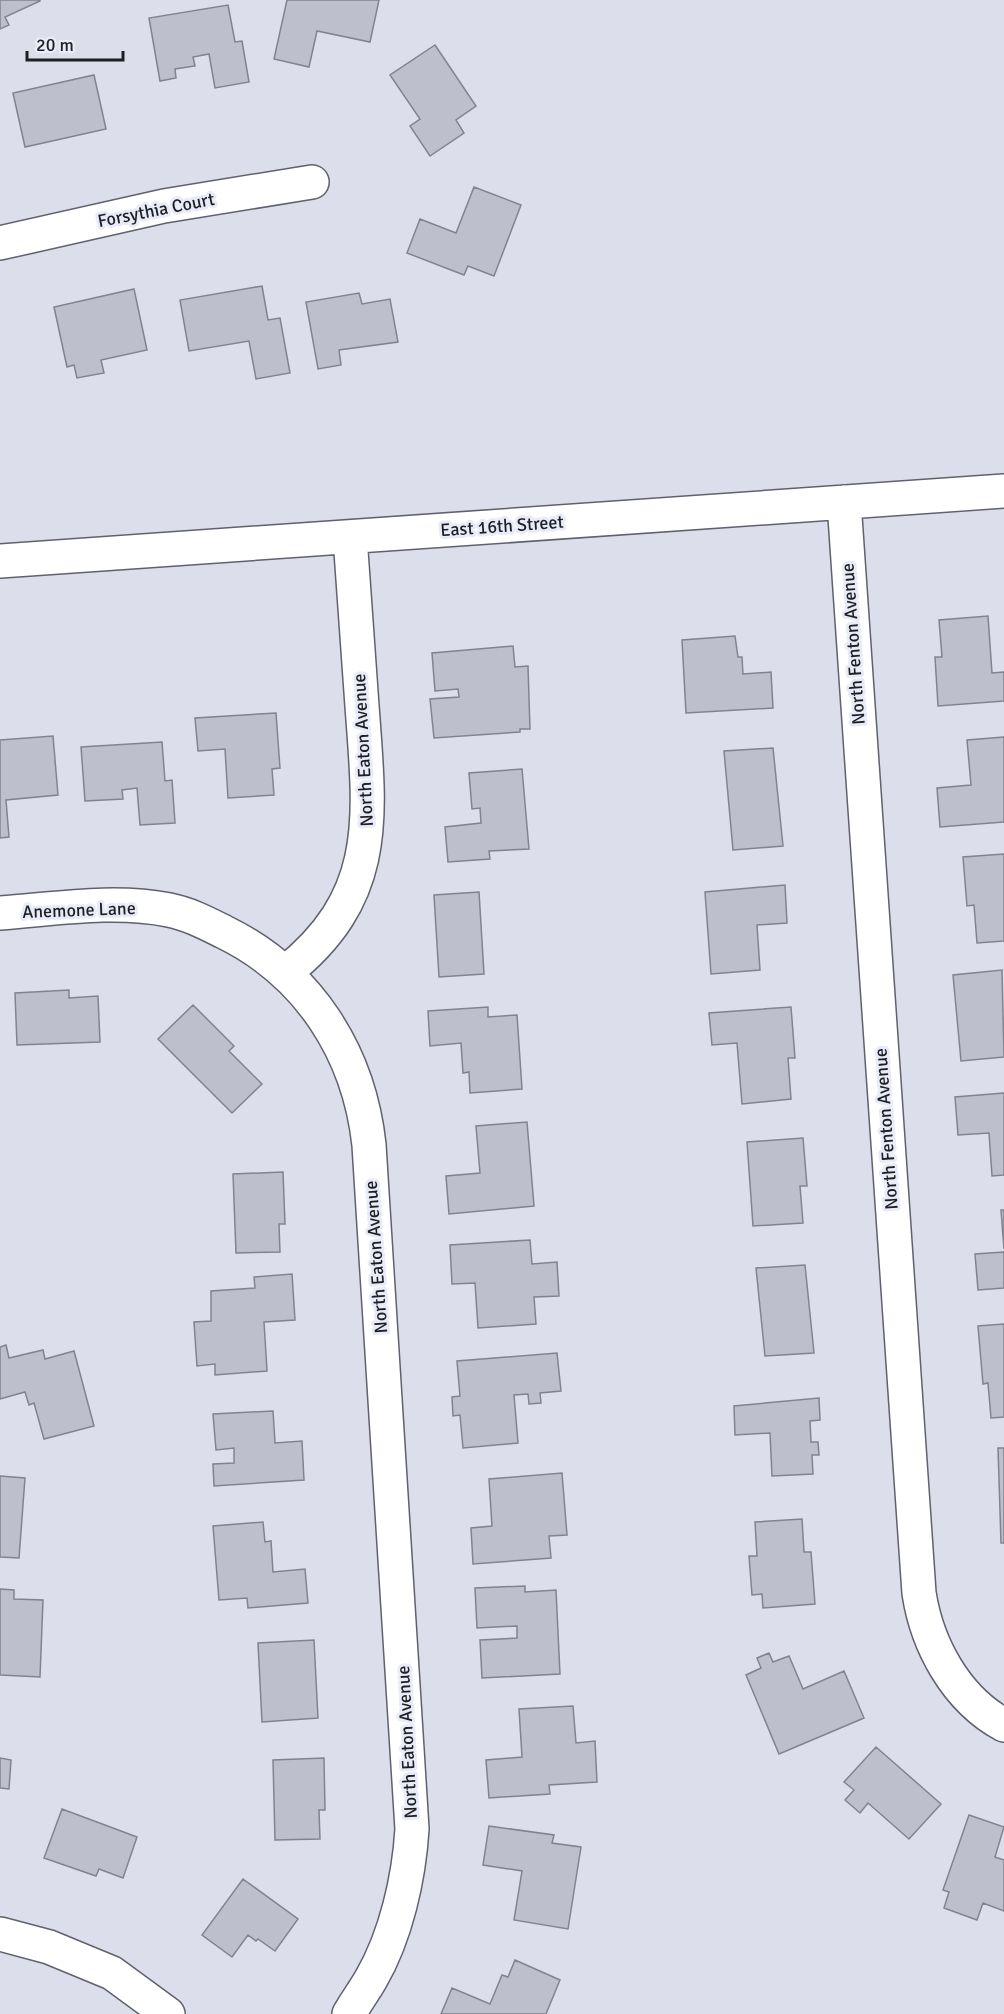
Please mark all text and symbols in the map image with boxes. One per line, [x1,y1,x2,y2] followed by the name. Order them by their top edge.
[27,24,123,62] scale bar
[36,34,74,56] text: 20 m
[96,188,216,232] street label: Forsythia Court
[440,511,564,541] street label: East 16th Street
[836,562,870,726] street label: North Fenton Avenue
[348,673,378,827] street label: North Eaton Avenue
[22,897,136,923] street label: Anemone Lane
[869,1047,903,1211] street label: North Fenton Avenue
[360,1180,392,1334] street label: North Eaton Avenue
[392,1665,422,1819] street label: North Eaton Avenue

